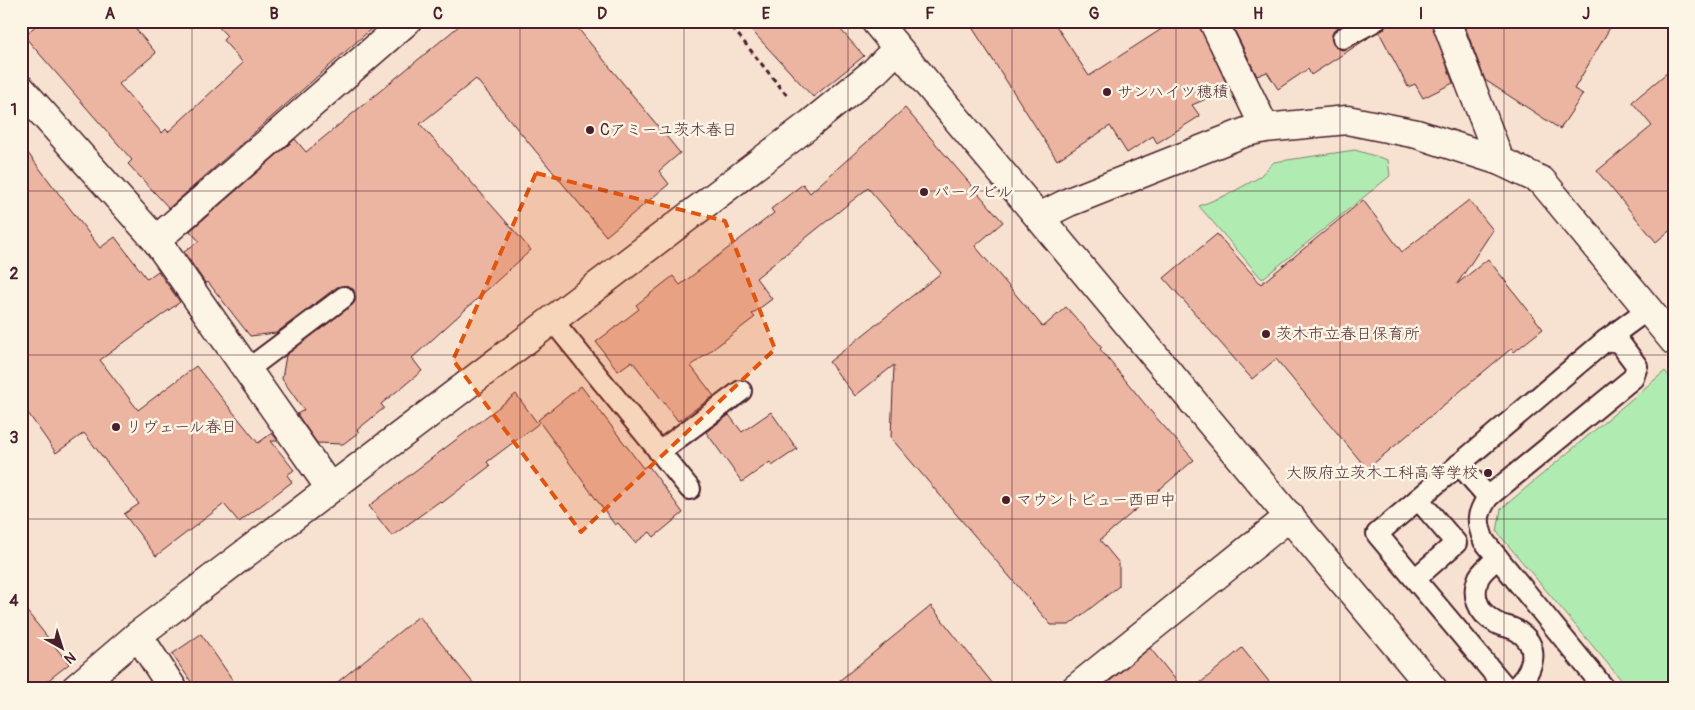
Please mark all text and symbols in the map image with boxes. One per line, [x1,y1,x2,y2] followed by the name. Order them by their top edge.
[105,4,116,24] text: A
[269,4,279,24] text: B
[433,4,443,24] text: C
[597,4,607,24] text: D
[762,4,771,24] text: E
[925,4,935,24] text: F
[1089,4,1100,24] text: G
[1253,4,1263,24] text: H
[1419,4,1423,24] text: I
[1582,4,1590,24] text: J
[1117,82,1228,102] place label: サンハイツ穂積
[1101,86,1113,98] marker: サンハイツ穂積
[11,100,17,120] text: 1
[600,120,738,140] place label: Cアミーユ茨木春日
[584,124,596,136] marker: Cアミーユ茨木春日
[934,182,1014,202] place label: パークビル
[918,186,930,198] marker: パークビル
[10,264,19,284] text: 2
[1276,324,1420,344] place label: 茨木市立春日保育所
[1260,328,1272,340] marker: 茨木市立春日保育所
[126,417,237,437] place label: リヴェール春日
[110,421,122,433] marker: リヴェール春日
[10,428,19,448] text: 3
[1286,463,1478,483] place label: 大阪府立茨木工科高等学校
[1482,467,1494,479] marker: 大阪府立茨木工科高等学校
[1016,490,1176,510] place label: マウントビュー西田中
[1000,494,1012,506] marker: マウントビュー西田中
[9,591,19,611] text: 4
[38,622,88,672] north arrow
[61,648,79,667] text: N

